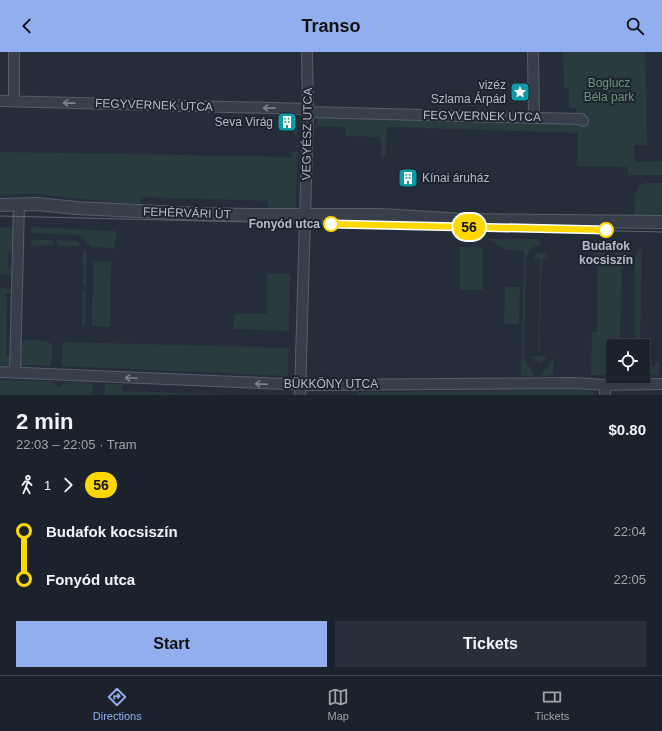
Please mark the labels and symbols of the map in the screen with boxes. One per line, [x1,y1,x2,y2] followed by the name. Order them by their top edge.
[584,76,635,104] park label: Boglucz Béla park
[431,78,506,106] place label: vizéz Szlama Árpád
[509,81,531,103] place icon: vizéz Szlama Árpád
[298,88,315,180] street label: VEGYÉSZ UTCA
[95,96,213,114] street label: FEGYVERNEK UTCA
[63,99,76,107] one-way arrow
[263,104,276,112] one-way arrow
[423,108,541,124] street label: FEGYVERNEK UTCA
[276,111,298,133] building icon: Seva Virág
[215,115,273,129] place label: Seva Virág
[397,167,419,189] building icon: Kínai áruház
[422,171,489,185] place label: Kínai áruház
[143,203,232,222] street label: FEHÉRVÁRI ÚT
[451,214,487,240] line badge: 56
[323,216,339,232] marker: Fonyód utca
[249,217,320,231] place label: Fonyód utca
[598,222,614,238] marker: Budafok kocsiszín
[579,239,633,267] place label: Budafok kocsiszín
[125,374,138,381] one-way arrow
[284,377,378,391] street label: BÜKKÖNY UTCA
[255,380,268,387] one-way arrow

